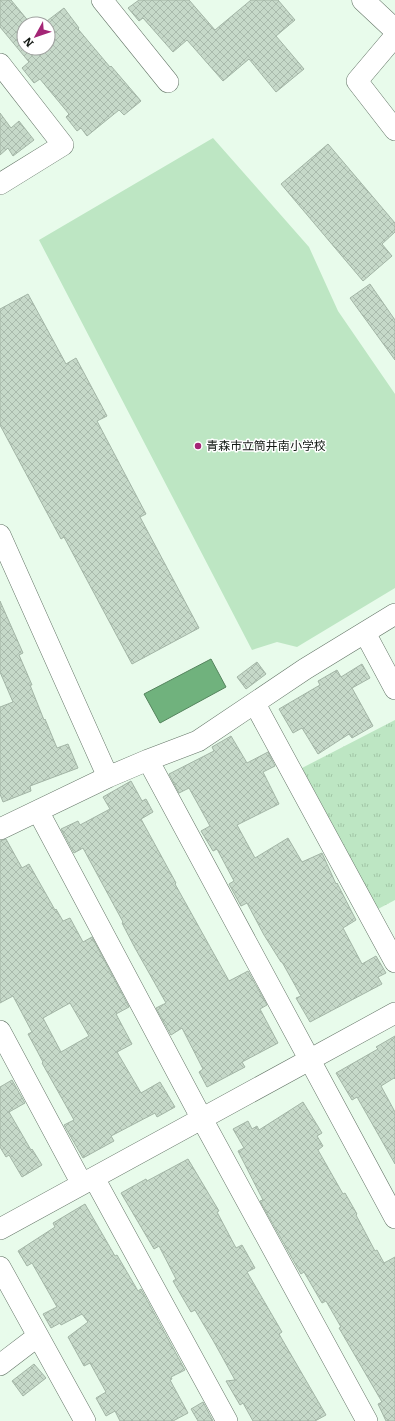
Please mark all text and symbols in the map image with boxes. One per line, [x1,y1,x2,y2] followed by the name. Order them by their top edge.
[16,16,56,56] north arrow
[21,34,36,50] text: N
[206,439,326,453] place label: 青森市立筒井南小学校
[193,441,203,451] marker: 青森市立筒井南小学校

